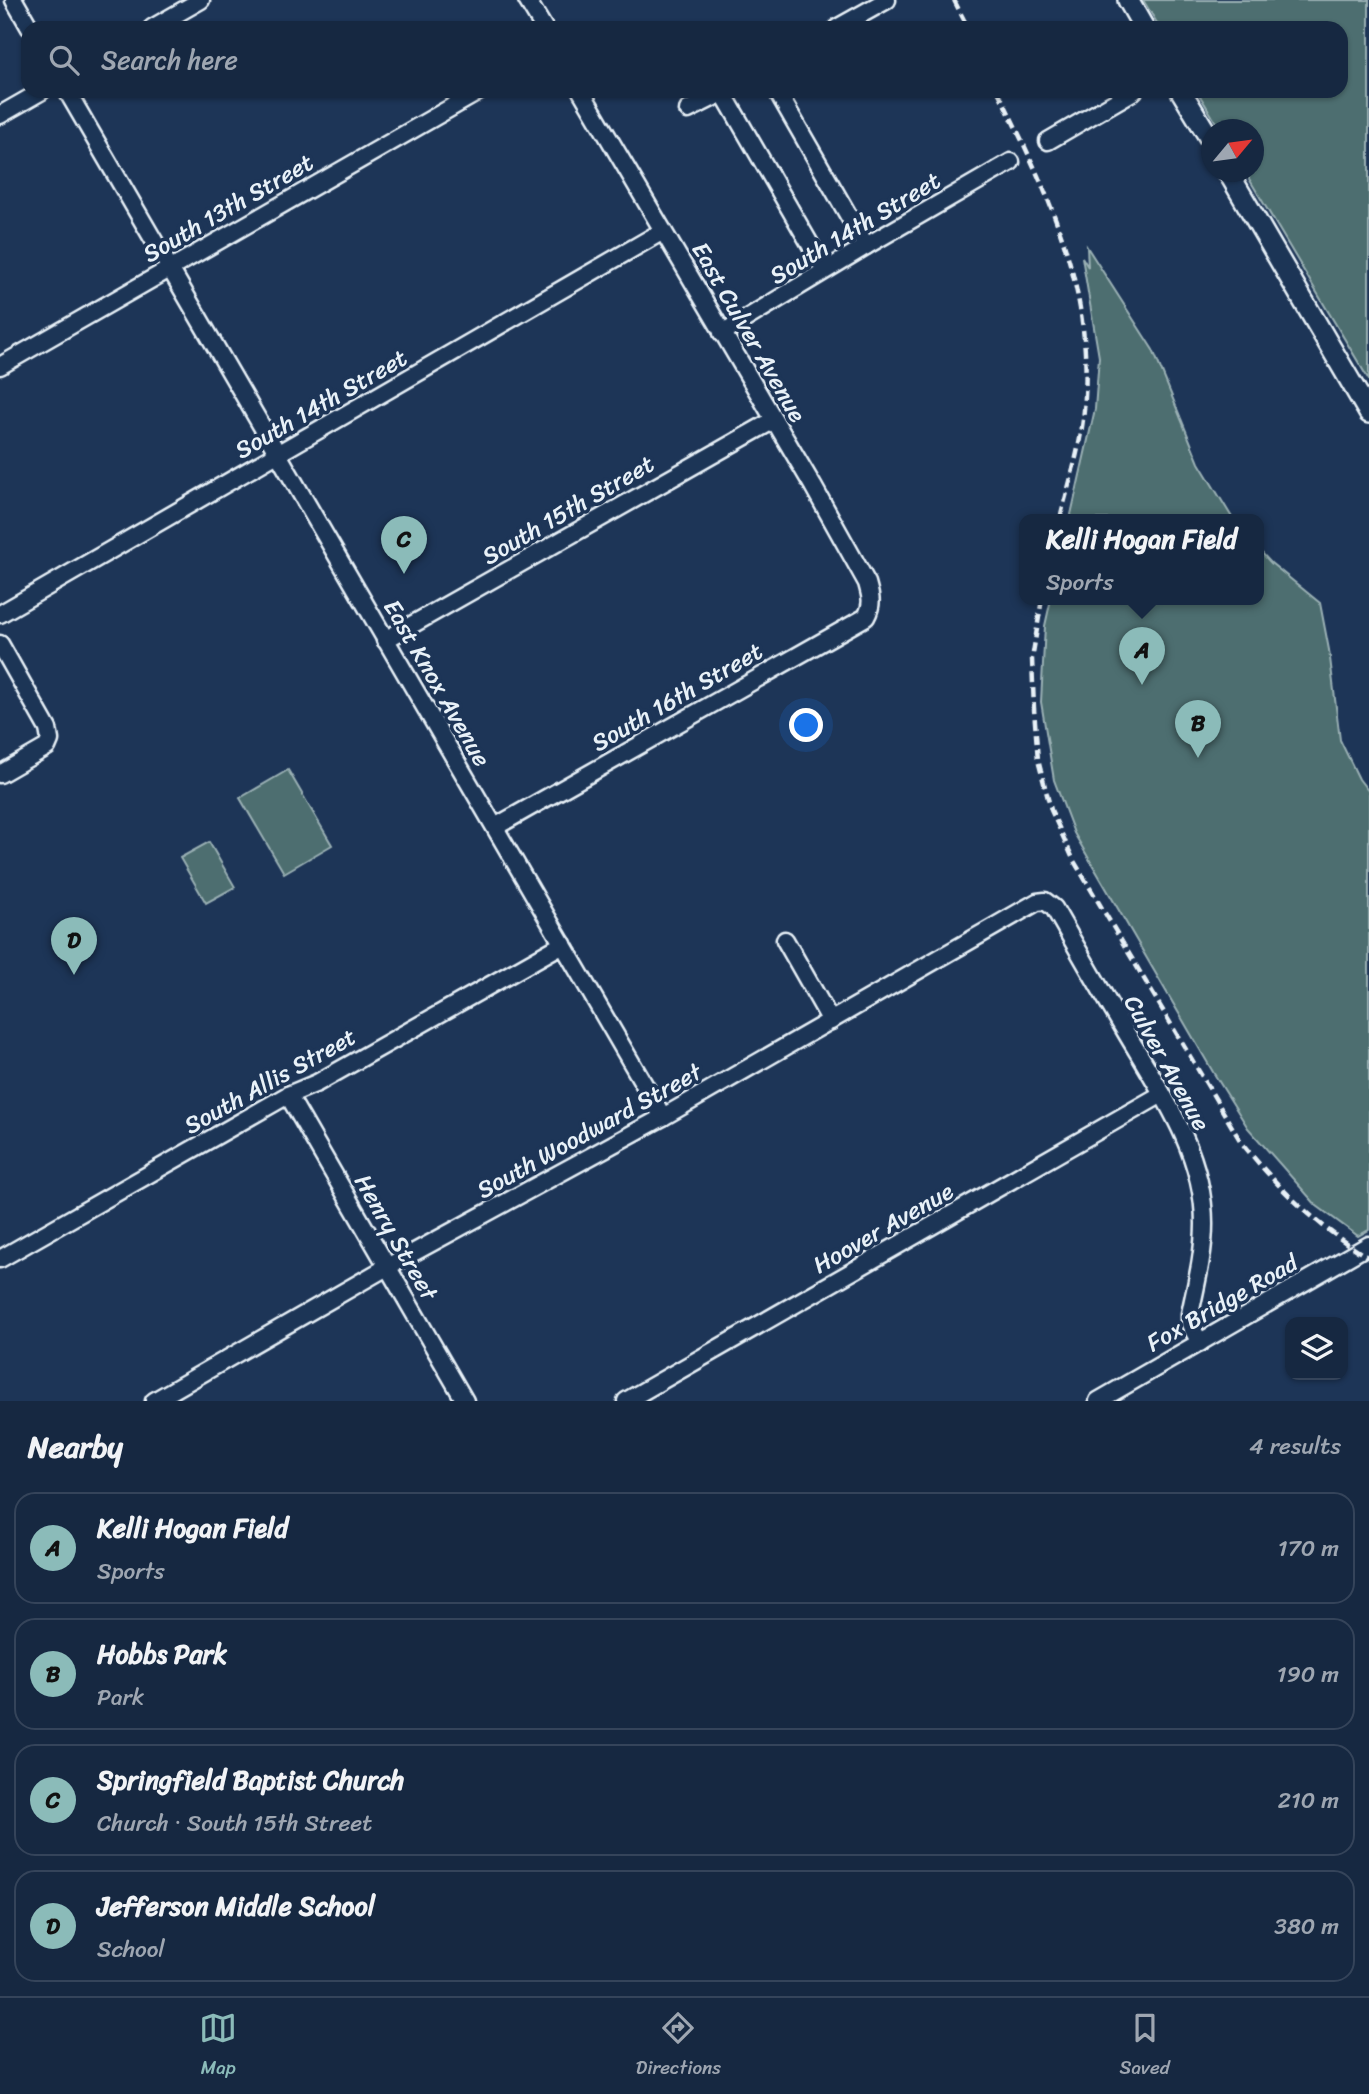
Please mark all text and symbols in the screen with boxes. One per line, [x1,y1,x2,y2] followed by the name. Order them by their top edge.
[21,21,1348,98] search box
[101,37,238,83] text: Search here
[45,41,83,79] icon: search
[1201,119,1264,182] north arrow
[134,142,322,274] street label: South 13th Street
[761,160,949,296] street label: South 14th Street
[680,233,818,431] street label: East Culver Avenue
[227,337,415,471] street label: South 14th Street
[474,443,662,577] street label: South 15th Street
[1019,514,1264,605] popup
[381,516,427,574] pin: C
[1046,516,1237,562] text: Kelli Hogan Field
[1046,562,1113,603] text: Sports
[372,591,502,775] street label: East Knox Avenue
[1119,627,1165,685] pin: A
[583,631,771,763] street label: South 16th Street
[1175,700,1221,758] pin: B
[789,708,823,742] your location
[51,917,97,975] pin: D
[1112,987,1222,1139] street label: Culver Avenue
[176,1016,364,1146] street label: South Allis Street
[469,1051,711,1210] street label: South Woodward Street
[343,1166,450,1309] street label: Henry Street
[805,1170,962,1285] street label: Hoover Avenue
[1138,1242,1307,1364] street label: Fox Bridge Road
[1285,1317,1348,1380] map controls
[1285,1317,1348,1380] button: layers
[28,1420,123,1474] text: Nearby
[1249,1426,1341,1467] text: 4 results
[97,1505,288,1551] text: Kelli Hogan Field
[45,1528,61,1569] text: A
[1278,1528,1339,1569] text: 170 m
[97,1551,165,1592] text: Sports
[97,1631,227,1677] text: Hobbs Park
[46,1654,60,1695] text: B
[1277,1654,1339,1695] text: 190 m
[97,1677,144,1718] text: Park
[97,1757,404,1803] text: Springfield Baptist Church
[46,1780,60,1821] text: C
[1278,1780,1339,1821] text: 210 m
[97,1803,372,1844] text: Church · South 15th Street
[97,1883,375,1929] text: Jefferson Middle School
[46,1906,60,1947] text: D
[1274,1906,1339,1947] text: 380 m
[97,1929,165,1970] text: School
[199,2009,237,2084] tab: Map
[636,2009,721,2084] tab: Directions
[1120,2009,1170,2084] tab: Saved

